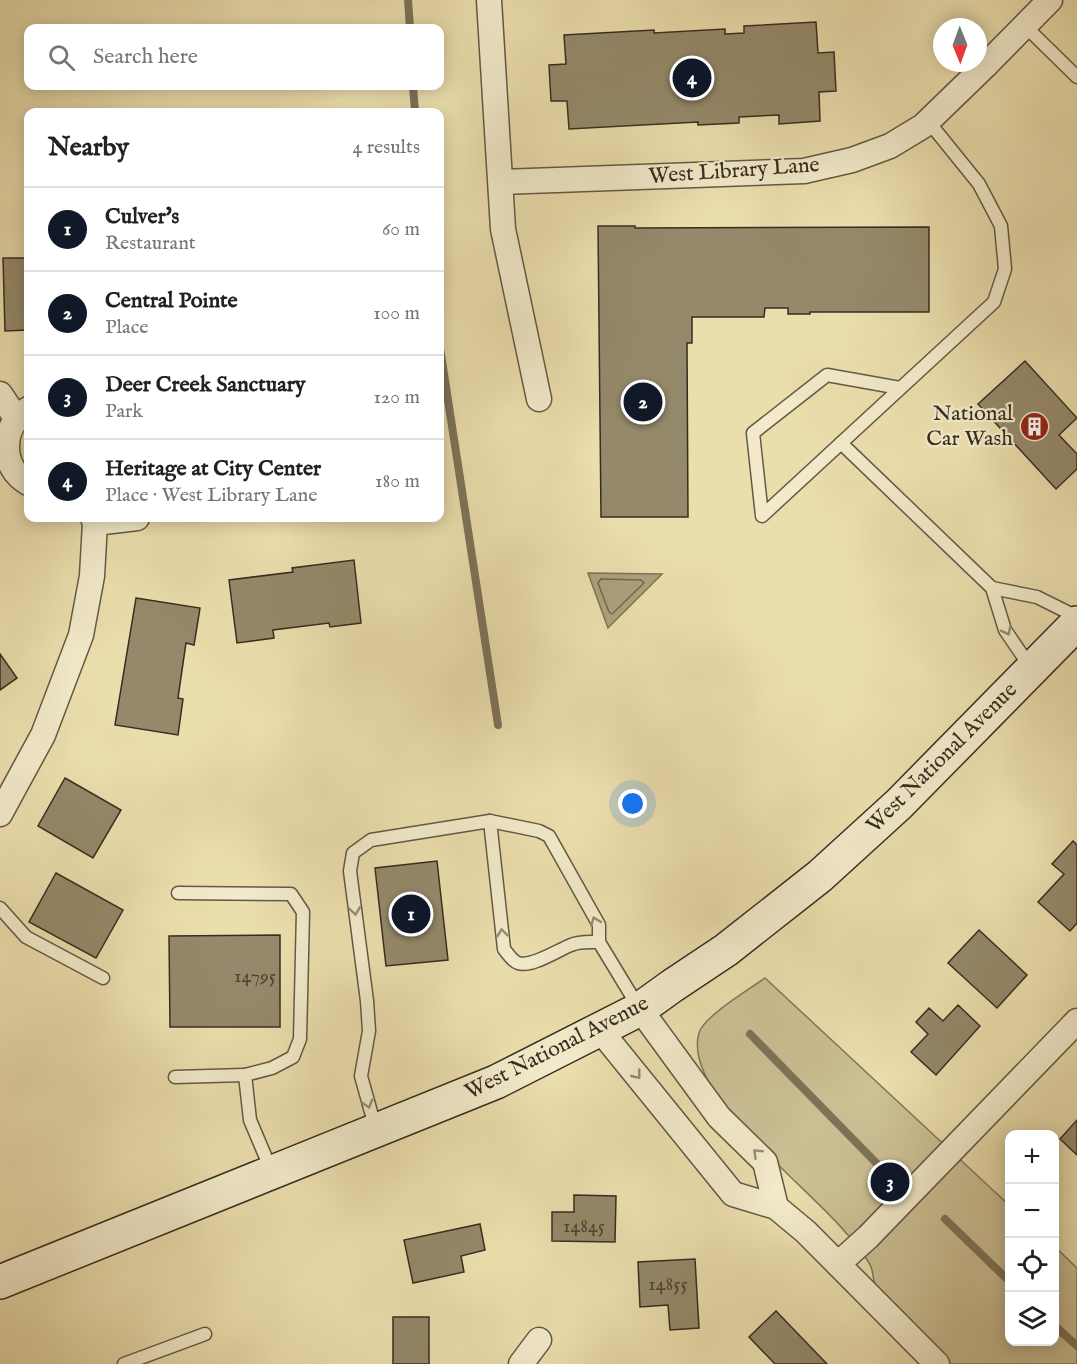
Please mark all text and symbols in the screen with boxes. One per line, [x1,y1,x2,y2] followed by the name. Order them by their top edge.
[933,18,987,72] north arrow
[24,24,444,90] search box
[45,41,78,74] icon: search
[93,43,198,71] text: Search here
[672,56,712,100] pin: 4
[48,131,129,164] text: Nearby
[353,135,420,160] text: 4 results
[648,151,820,191] street label: West Library Lane
[105,203,179,231] text: Culver's
[64,217,71,242] text: 1
[382,217,420,242] text: 60 m
[105,231,196,256] text: Restaurant
[105,287,238,315] text: Central Pointe
[63,301,72,326] text: 2
[373,301,420,326] text: 100 m
[105,315,148,340] text: Place
[105,371,306,399] text: Deer Creek Sanctuary
[624,380,662,424] pin: 2
[64,385,71,410] text: 3
[374,385,420,410] text: 120 m
[105,399,143,424] text: Park
[926,400,1013,453] place label: National Car Wash
[1018,411,1050,443] building icon: National Car Wash
[105,455,321,483] text: Heritage at City Center
[63,469,72,494] text: 4
[375,469,420,494] text: 180 m
[105,483,317,508] text: Place · West Library Lane
[1000,624,1011,635] one-way arrow
[861,677,1023,839] street label: West National Avenue
[618,789,647,818] your location
[392,892,430,936] pin: 1
[349,907,361,916] one-way arrow
[590,917,602,928] one-way arrow
[496,928,509,938] one-way arrow
[234,964,276,989] house number: 14795
[460,990,654,1106] street label: West National Avenue
[629,1069,640,1080] one-way arrow
[361,1098,373,1109] one-way arrow
[1005,1130,1059,1346] map controls
[1005,1130,1059,1184] button: +
[753,1150,764,1161] one-way arrow
[870,1160,910,1204] pin: 3
[1005,1184,1059,1238] button: −
[563,1214,605,1239] house number: 14845
[1005,1238,1059,1292] button: locate
[648,1272,688,1297] house number: 14855
[1005,1292,1059,1346] button: layers

